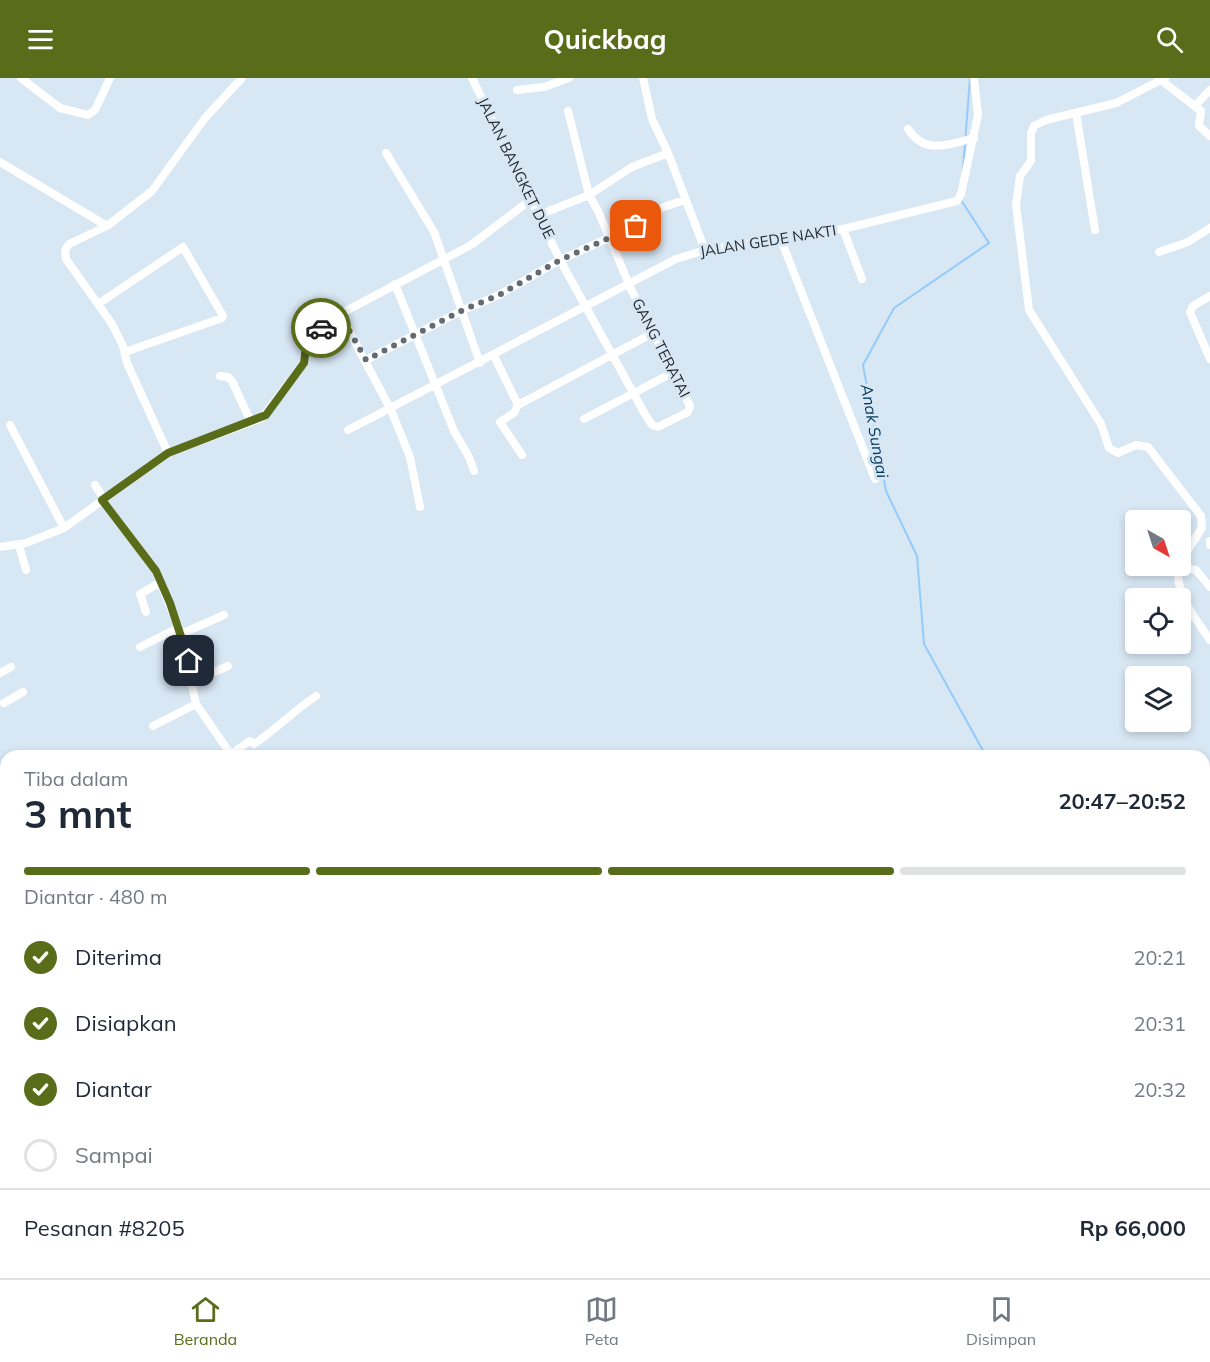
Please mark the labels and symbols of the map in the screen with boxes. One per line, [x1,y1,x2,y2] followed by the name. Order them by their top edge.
[474,94,559,242] street label: JALAN BANGKET DUE
[610,200,661,251] pin
[698,220,838,261] street label: JALAN GEDE NAKTI
[628,295,695,401] street label: GANG TERATAI
[291,298,351,358] courier
[857,382,893,480] water label: Anak Sungai
[1125,510,1191,576] north arrow
[163,635,214,686] pin

